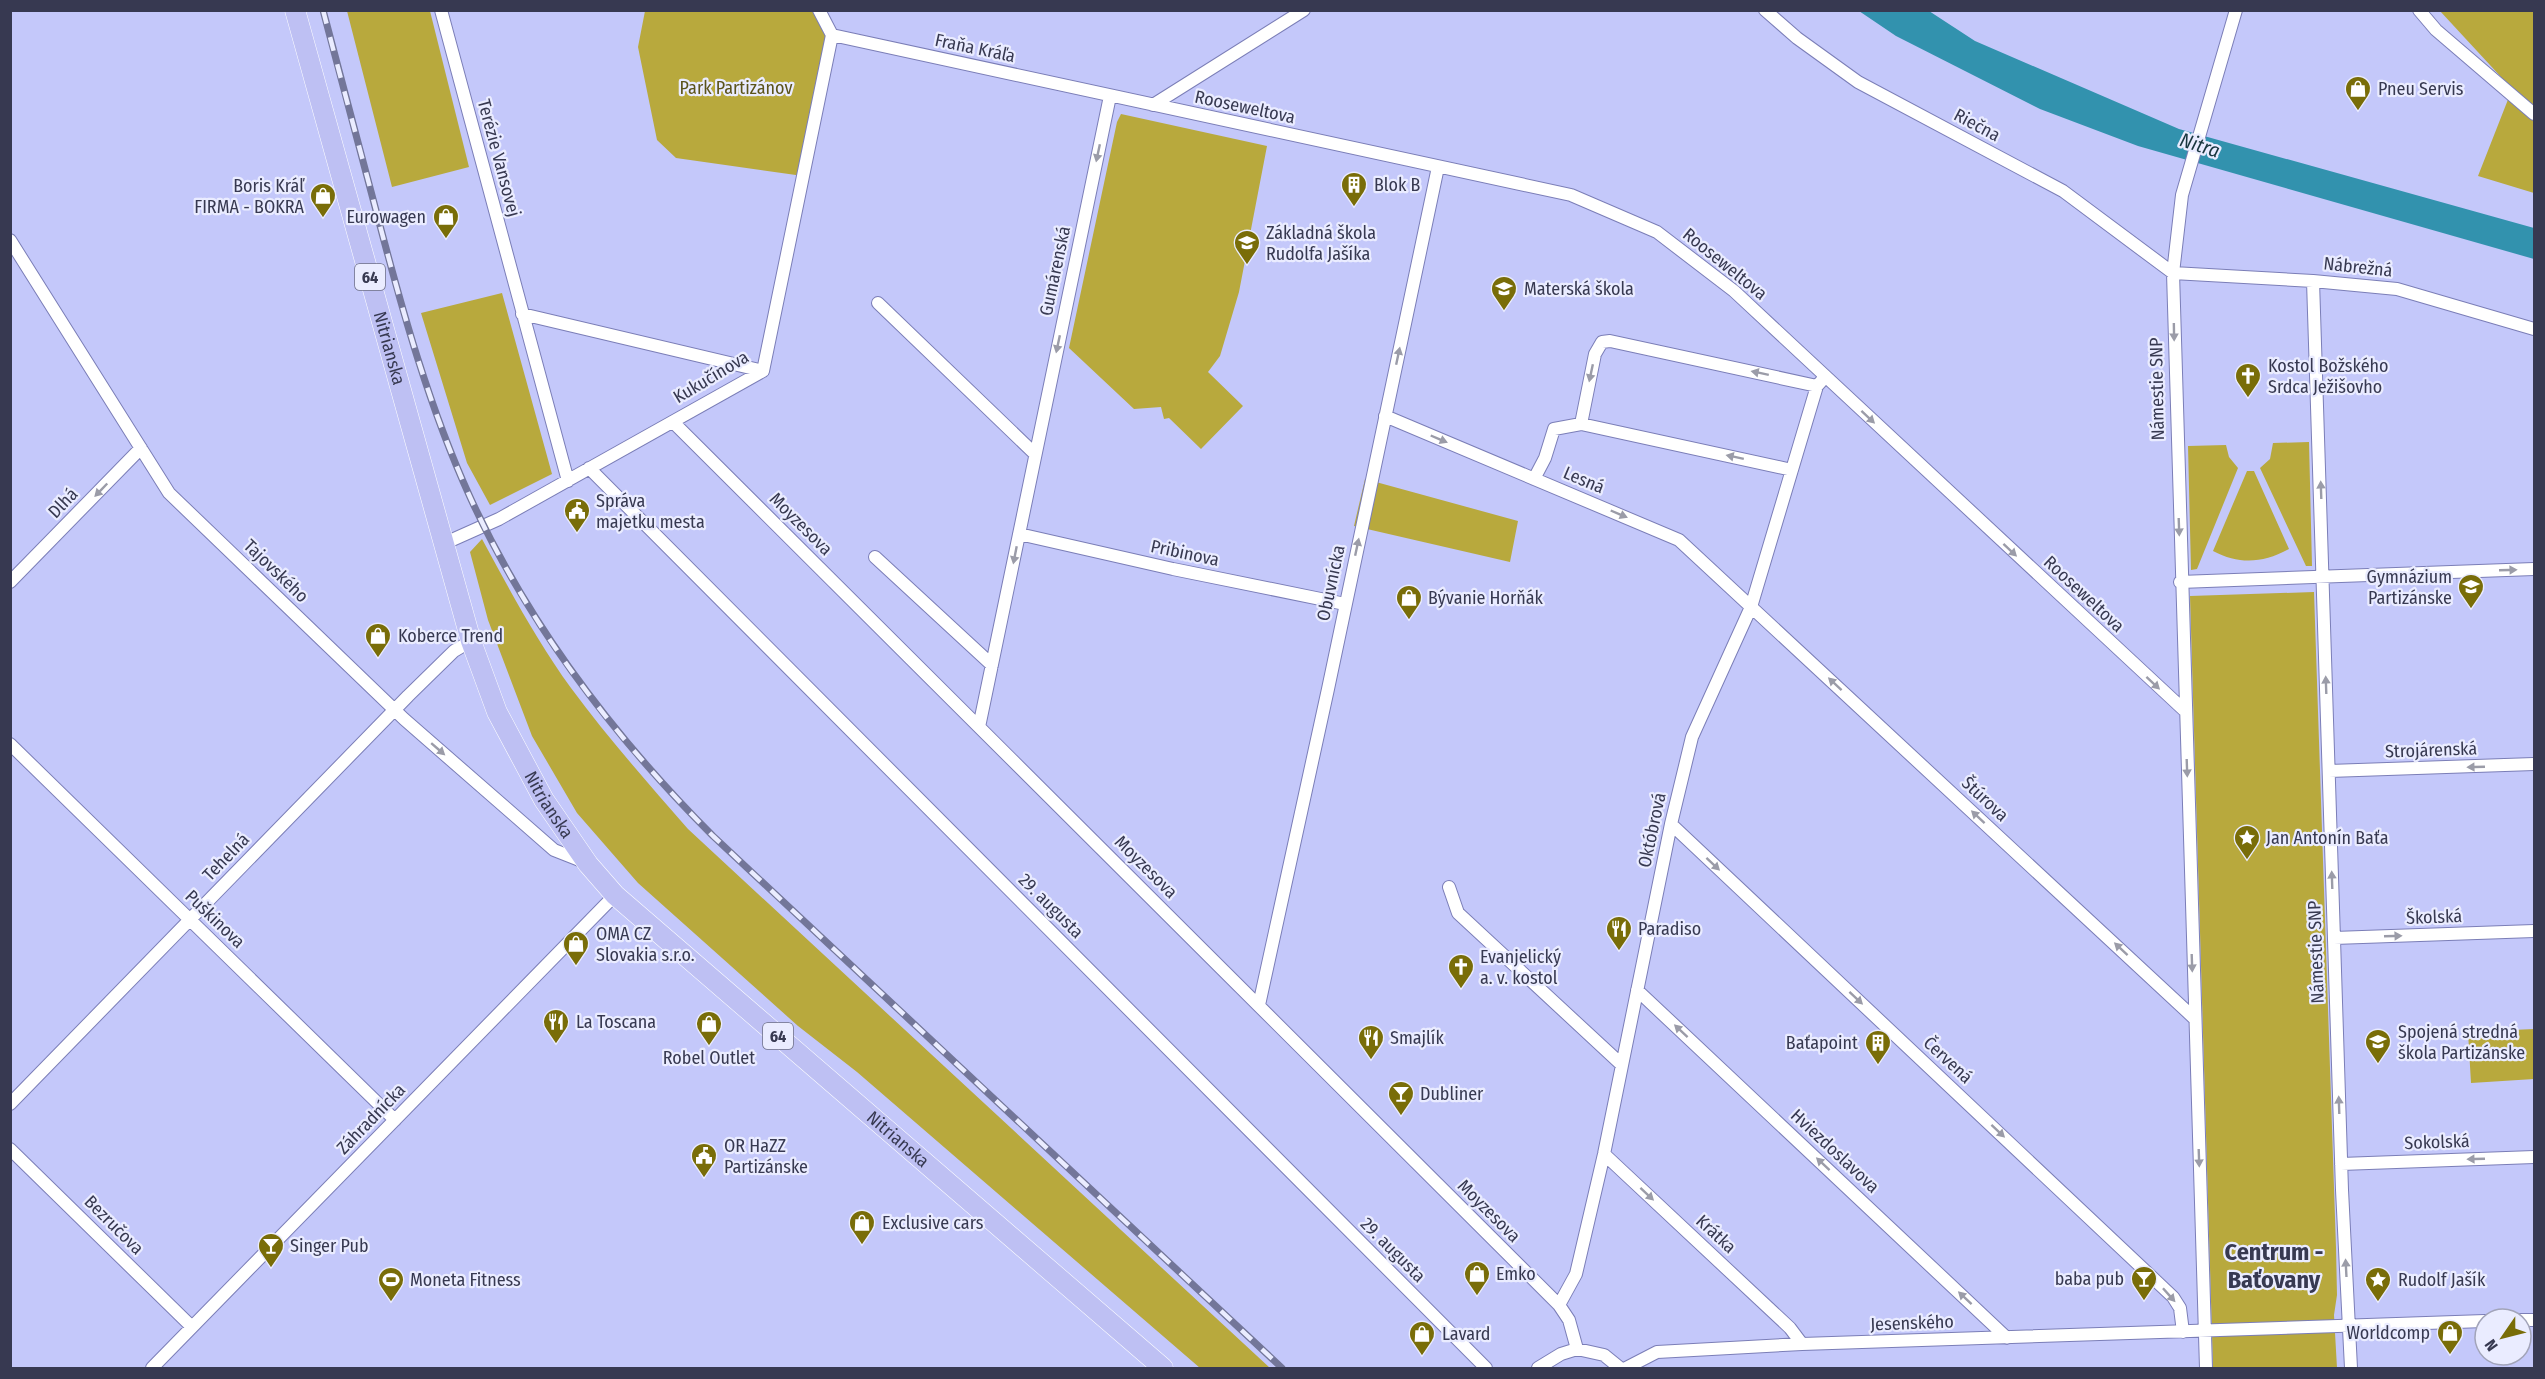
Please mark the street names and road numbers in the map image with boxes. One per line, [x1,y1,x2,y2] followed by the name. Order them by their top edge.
[933,29,1017,67] street label: Fraňa Kráľa
[1193,86,1297,128] street label: Rooseweltova
[473,97,525,219] street label: Terézie Vansovej
[1950,104,2004,146] street label: Riečna
[1678,223,1772,305] street label: Rooseweltova
[1035,224,1075,318] street label: Gumárenská
[2322,252,2394,282] street label: Nábrežná
[355,264,385,290] road number: 64
[369,309,410,387] street label: Nitrianska
[2145,337,2169,441] street label: Námestie SNP
[669,346,753,408] street label: Kukučínova
[1560,462,1608,498] street label: Lesná
[43,483,83,523] street label: Dlhá
[765,488,837,560] street label: Moyzesova
[239,535,313,607] street label: Tajovského
[1149,535,1221,571] street label: Pribinova
[1312,543,1350,623] street label: Obuvnícka
[2039,551,2129,637] street label: Rooseweltova
[2385,737,2478,763] street label: Strojárenská
[520,767,578,843] street label: Nitrianska
[1957,772,2013,826] street label: Štúrova
[1633,790,1671,870] street label: Októbrová
[198,828,254,885] street label: Tehelná
[1110,831,1182,903] street label: Moyzesova
[1014,869,1088,943] street label: 29. augusta
[181,885,250,953] street label: Puškinova
[2303,900,2329,1004] street label: Námestie SNP
[2406,905,2463,929] street label: Školská
[763,1023,793,1049] road number: 64
[1919,1032,1977,1088] street label: Červená
[332,1079,410,1159] street label: Záhradnícka
[1786,1104,1884,1198] street label: Hviezdoslavova
[862,1106,934,1172] street label: Nitrianska
[2404,1130,2470,1154] street label: Sokolská
[1453,1175,1525,1247] street label: Moyzesova
[80,1191,148,1259] street label: Bezručova
[1691,1210,1741,1258] street label: Krátka
[1356,1213,1430,1287] street label: 29. augusta
[1870,1311,1954,1335] street label: Jesenského

